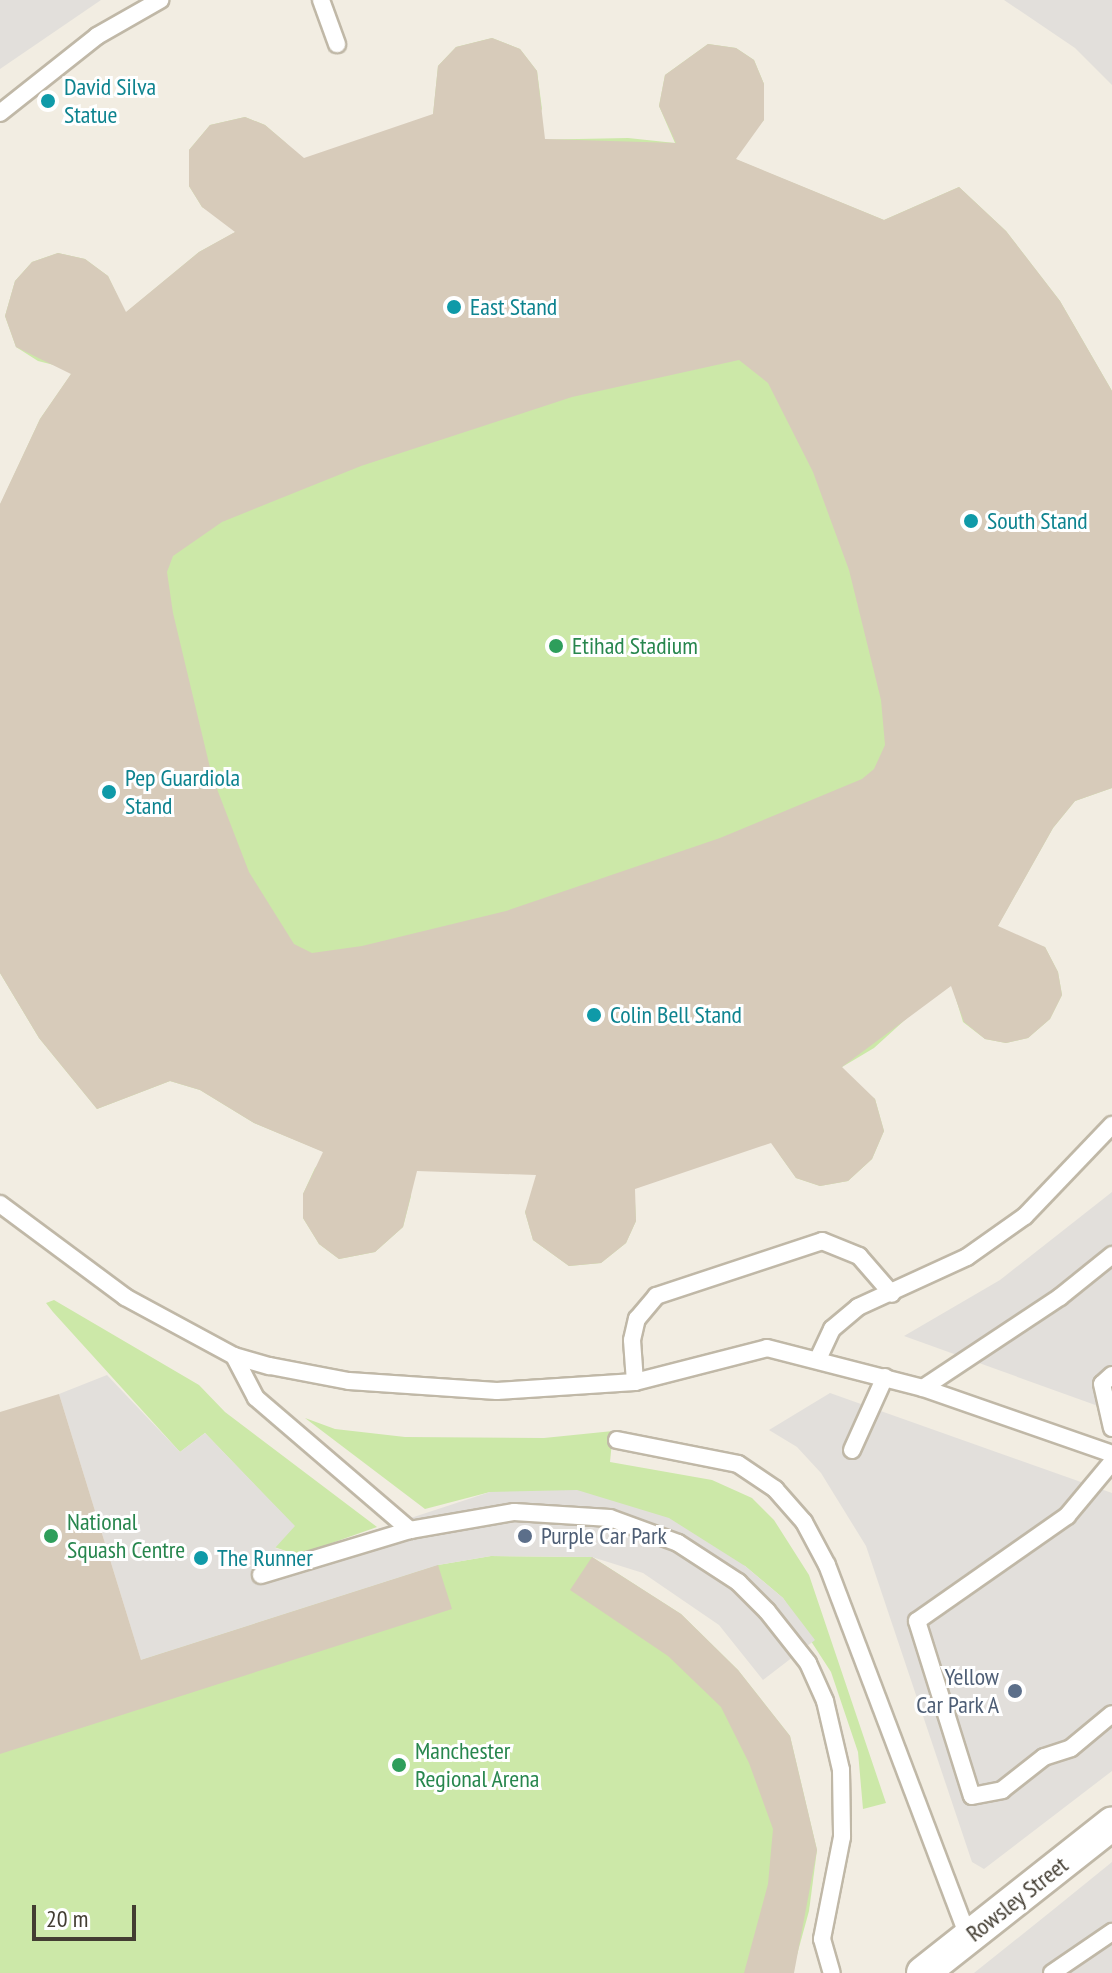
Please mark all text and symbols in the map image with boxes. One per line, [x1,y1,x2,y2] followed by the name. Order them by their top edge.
[64,73,156,129] place label: David Silva Statue
[39,92,57,110] marker: David Silva Statue
[470,293,557,321] place label: East Stand
[445,298,463,316] marker: East Stand
[987,507,1088,535] place label: South Stand
[962,512,980,530] marker: South Stand
[572,632,698,660] place label: Etihad Stadium
[547,637,565,655] marker: Etihad Stadium
[125,764,240,820] place label: Pep Guardiola Stand
[100,783,118,801] marker: Pep Guardiola Stand
[610,1001,742,1029] place label: Colin Bell Stand
[585,1006,603,1024] marker: Colin Bell Stand
[67,1508,185,1564] place label: National Squash Centre
[541,1522,667,1550] place label: Purple Car Park
[42,1527,60,1545] marker: National Squash Centre
[516,1527,534,1545] marker: Purple Car Park
[217,1544,313,1572] place label: The Runner
[192,1549,210,1567] marker: The Runner
[915,1663,999,1719] place label: Yellow Car Park A
[1006,1682,1024,1700] marker: Yellow Car Park A
[415,1737,540,1793] place label: Manchester Regional Arena
[390,1756,408,1774] marker: Manchester Regional Arena
[960,1850,1074,1948] street label: Rowsley Street
[36,1889,140,1939] scale bar
[46,1903,88,1934] text: 20 m

